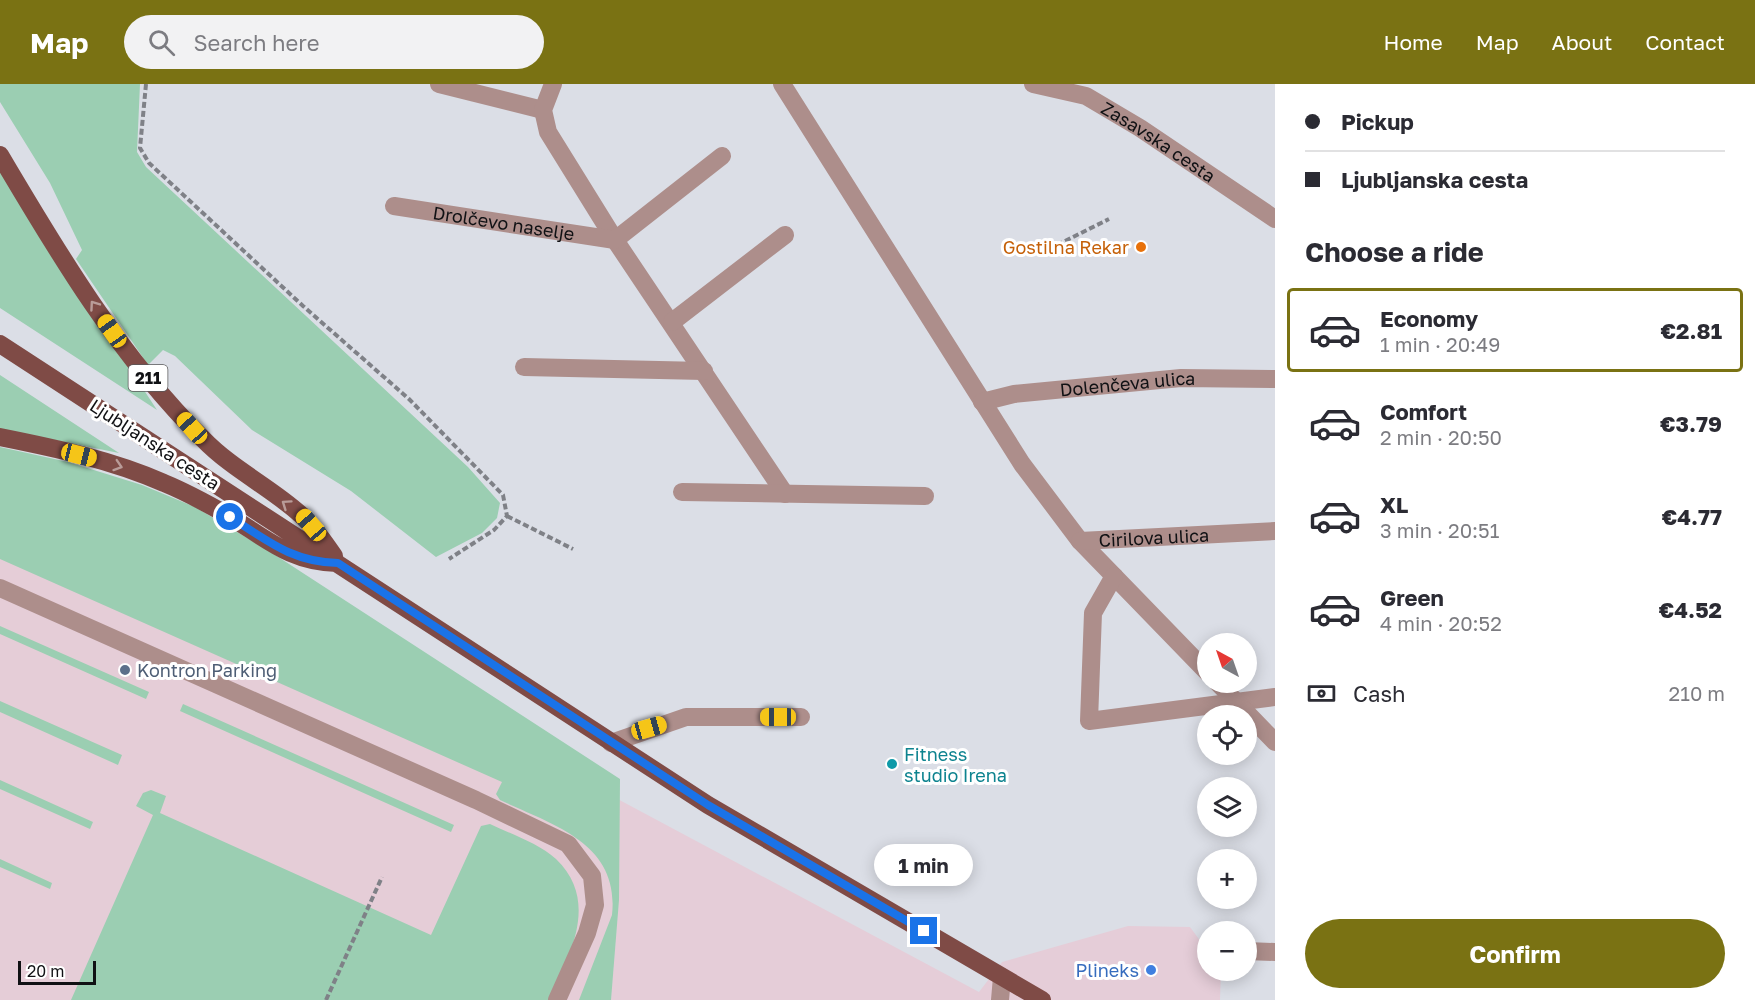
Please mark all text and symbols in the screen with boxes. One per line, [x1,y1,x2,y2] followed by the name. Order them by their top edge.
[124,15,544,69] search box
[30,26,88,59] text: Map
[145,26,178,59] icon: search
[193,29,319,56] text: Search here
[1383,29,1443,55] text: Home
[1476,29,1519,55] text: Map
[1552,29,1612,55] text: About
[1645,29,1725,55] text: Contact
[1097,97,1220,187] street label: Zasavska cesta
[1341,108,1414,135] text: Pickup
[1341,166,1528,193] text: Ljubljanska cesta
[431,201,576,245] street label: Drolčevo naselje
[1003,236,1129,258] place label: Gostilna Rekar
[1305,236,1484,268] text: Choose a ride
[1134,240,1148,254] marker: Gostilna Rekar
[90,300,101,311] one-way arrow
[1308,303,1362,357] icon: car
[1380,305,1478,332] text: Economy
[94,311,130,351] car
[1661,317,1722,344] text: €2.81
[1380,332,1500,356] text: 1 min · 20:49
[128,365,168,391] road number: 211
[1059,367,1195,401] street label: Dolenčeva ulica
[86,394,224,494] street label: Ljubljanska cesta
[1308,396,1362,450] icon: car
[1380,398,1467,425] text: Comfort
[173,409,211,447] car
[1660,410,1722,437] text: €3.79
[1380,425,1502,449] text: 2 min · 20:50
[59,442,99,468] car
[112,459,123,472] one-way arrow
[1308,489,1362,543] icon: car
[1380,491,1408,518] text: XL
[282,500,293,511] one-way arrow
[216,503,243,530] route start
[1662,503,1722,530] text: €4.77
[292,506,330,544] car
[1380,518,1499,542] text: 3 min · 20:51
[1098,523,1210,551] street label: Cirilova ulica
[1308,582,1362,636] icon: car
[1380,584,1444,611] text: Green
[1659,596,1722,623] text: €4.52
[1380,611,1502,635] text: 4 min · 20:52
[1197,633,1257,693] north arrow
[1197,633,1257,981] map controls
[137,659,277,681] place label: Kontron Parking
[118,663,132,677] marker: Kontron Parking
[1305,677,1338,710] icon: cash
[1353,680,1406,707] text: Cash
[1669,681,1725,705] text: 210 m
[1197,705,1257,765] button: locate
[760,708,796,726] car
[629,714,669,742] car
[904,743,1007,786] place label: Fitness studio Irena
[885,757,899,771] marker: Fitness studio Irena
[1197,777,1257,837] button: layers
[874,844,974,886] callout: 1 min
[1197,849,1257,909] button: +
[898,853,949,877] text: 1 min
[910,917,937,944] route end
[1305,919,1725,988] button: Confirm
[1197,921,1257,981] button: −
[18,958,96,986] scale bar
[1075,959,1139,981] place label: Plineks
[27,961,64,981] text: 20 m
[1144,963,1158,977] marker: Plineks

